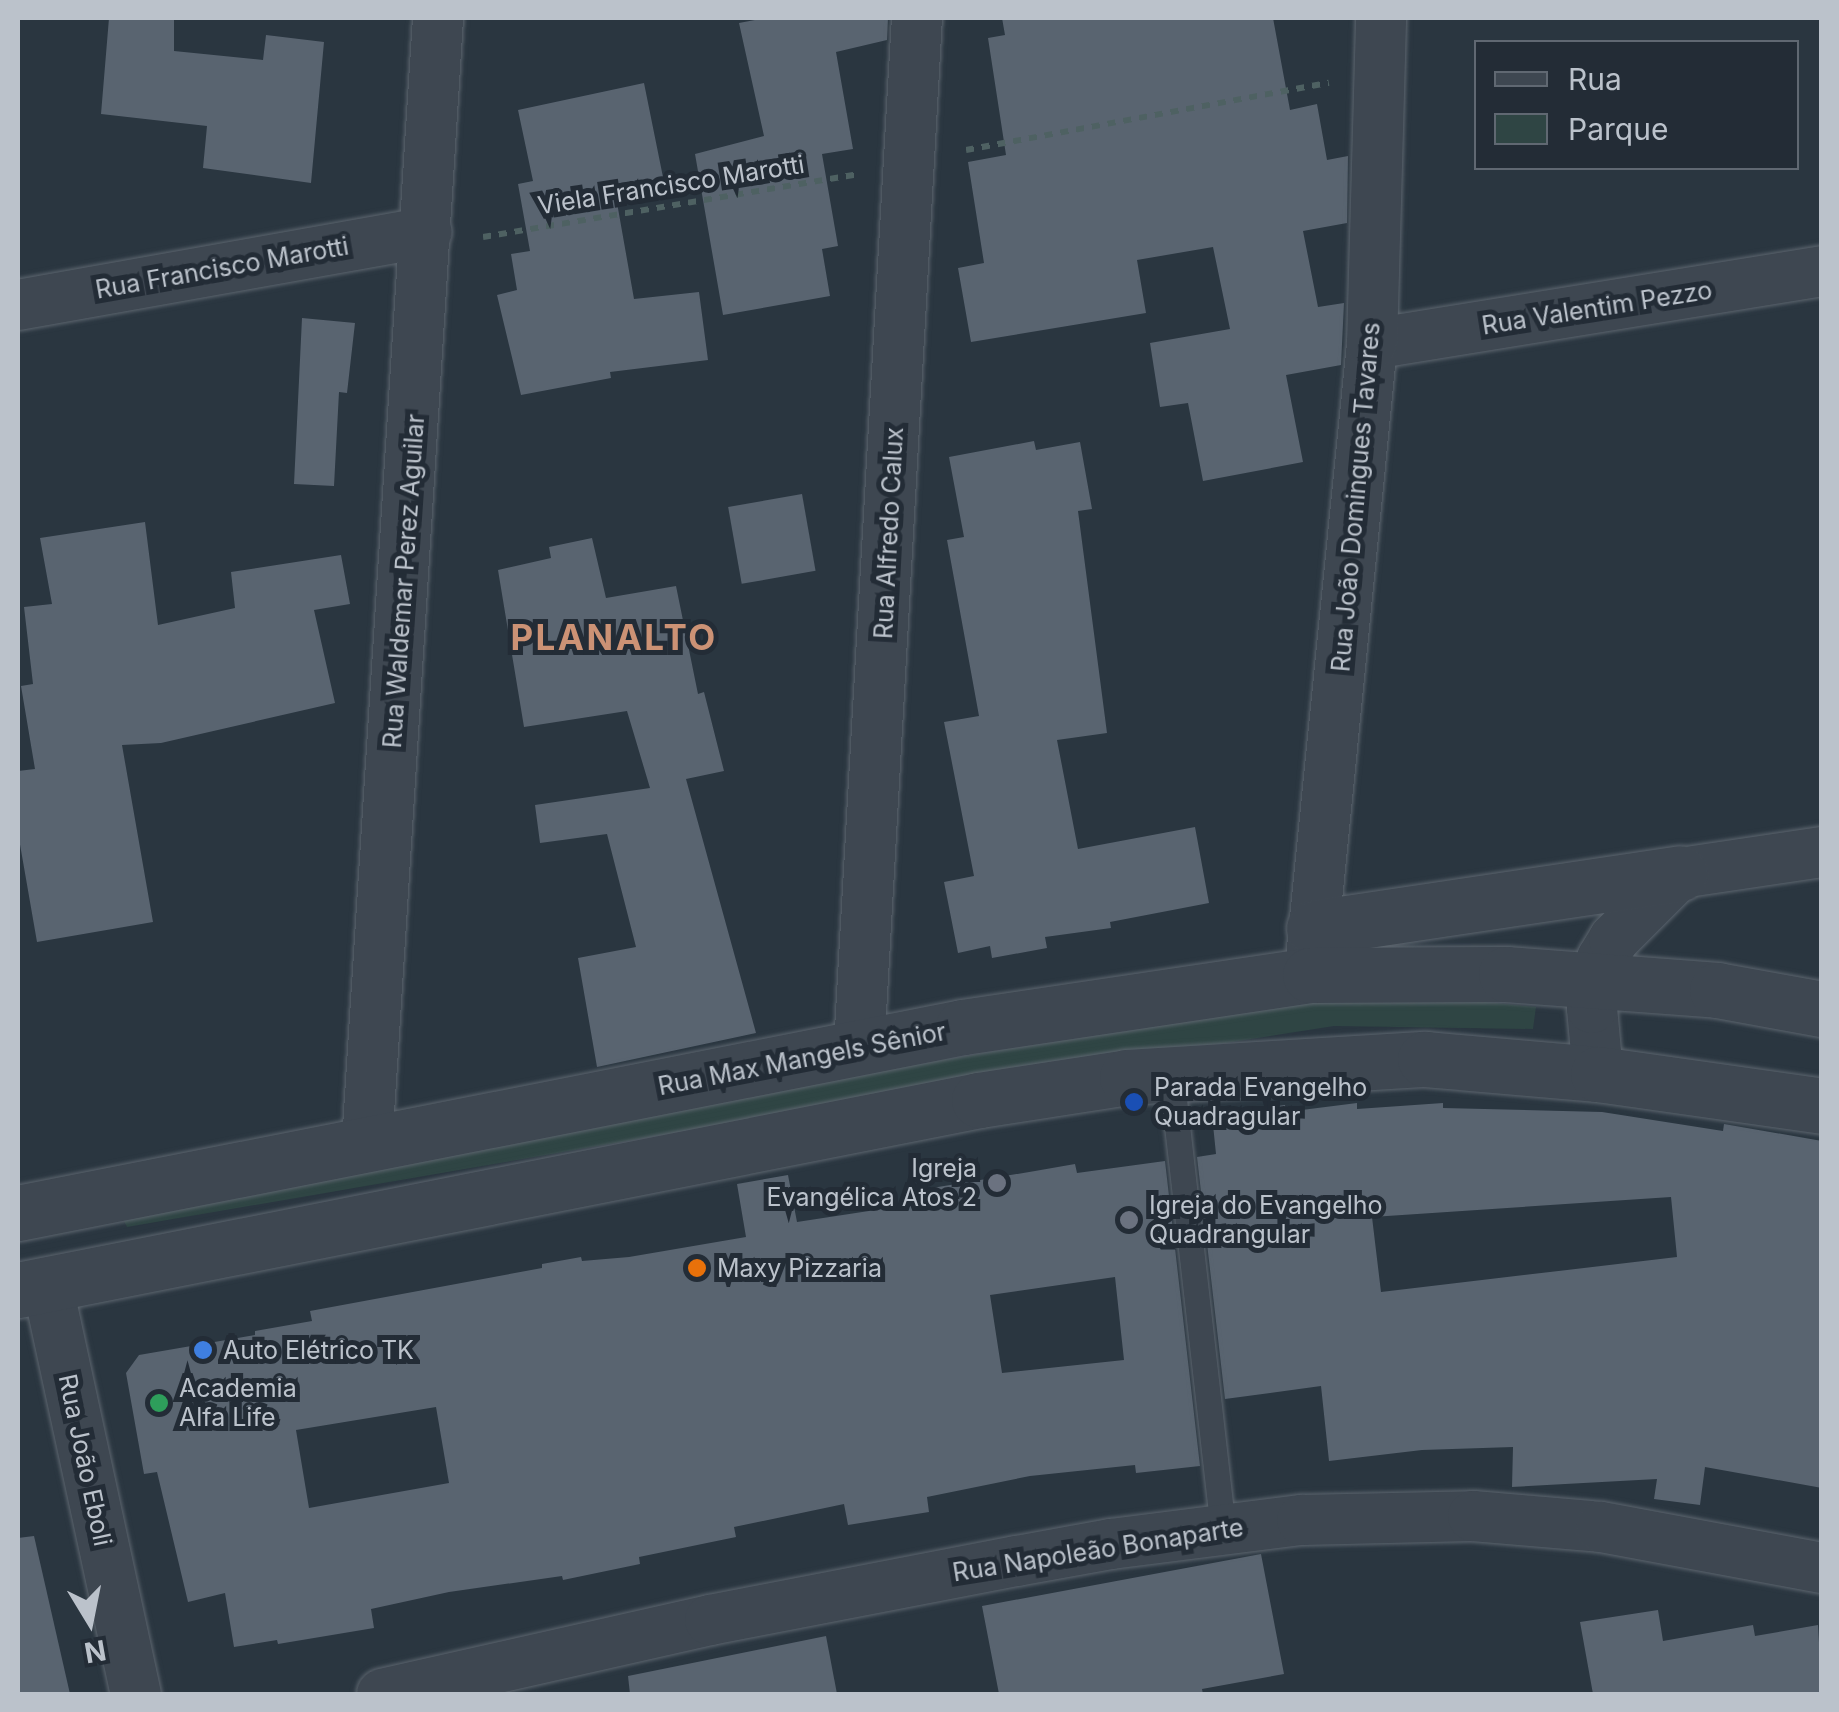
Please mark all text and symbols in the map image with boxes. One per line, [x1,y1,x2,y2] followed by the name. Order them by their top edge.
[1474,40,1799,170] legend
[1568,61,1622,97] text: Rua
[1568,111,1668,147] text: Parque
[536,149,806,221] street label: Viela Francisco Marotti
[93,231,351,305] street label: Rua Francisco Marotti
[1480,275,1714,341] street label: Rua Valentim Pezzo
[1326,321,1386,673] street label: Rua João Domingues Tavares
[377,413,431,749] street label: Rua Waldemar Perez Aguilar
[868,426,910,640] street label: Rua Alfredo Calux
[510,616,718,658] district label: PLANALTO
[655,1016,949,1102] street label: Rua Max Mangels Sênior
[1154,1073,1367,1132] place label: Parada Evangelho Quadragular
[1123,1091,1145,1113] marker: Parada Evangelho Quadragular
[766,1154,977,1213] place label: Igreja Evangélica Atos 2
[986,1172,1008,1194] marker: Igreja Evangélica Atos 2
[1149,1191,1383,1250] place label: Igreja do Evangelho Quadrangular
[1118,1209,1140,1231] marker: Igreja do Evangelho Quadrangular
[717,1253,882,1283] place label: Maxy Pizzaria
[686,1257,708,1279] marker: Maxy Pizzaria
[223,1335,414,1365] place label: Auto Elétrico TK
[192,1339,214,1361] marker: Auto Elétrico TK
[52,1371,118,1549] street label: Rua João Eboli
[179,1374,297,1433] place label: Academia Alfa Life
[148,1392,170,1414] marker: Academia Alfa Life
[950,1512,1246,1588] street label: Rua Napoleão Bonaparte
[40,1572,140,1672] north arrow
[82,1633,109,1670] text: N

